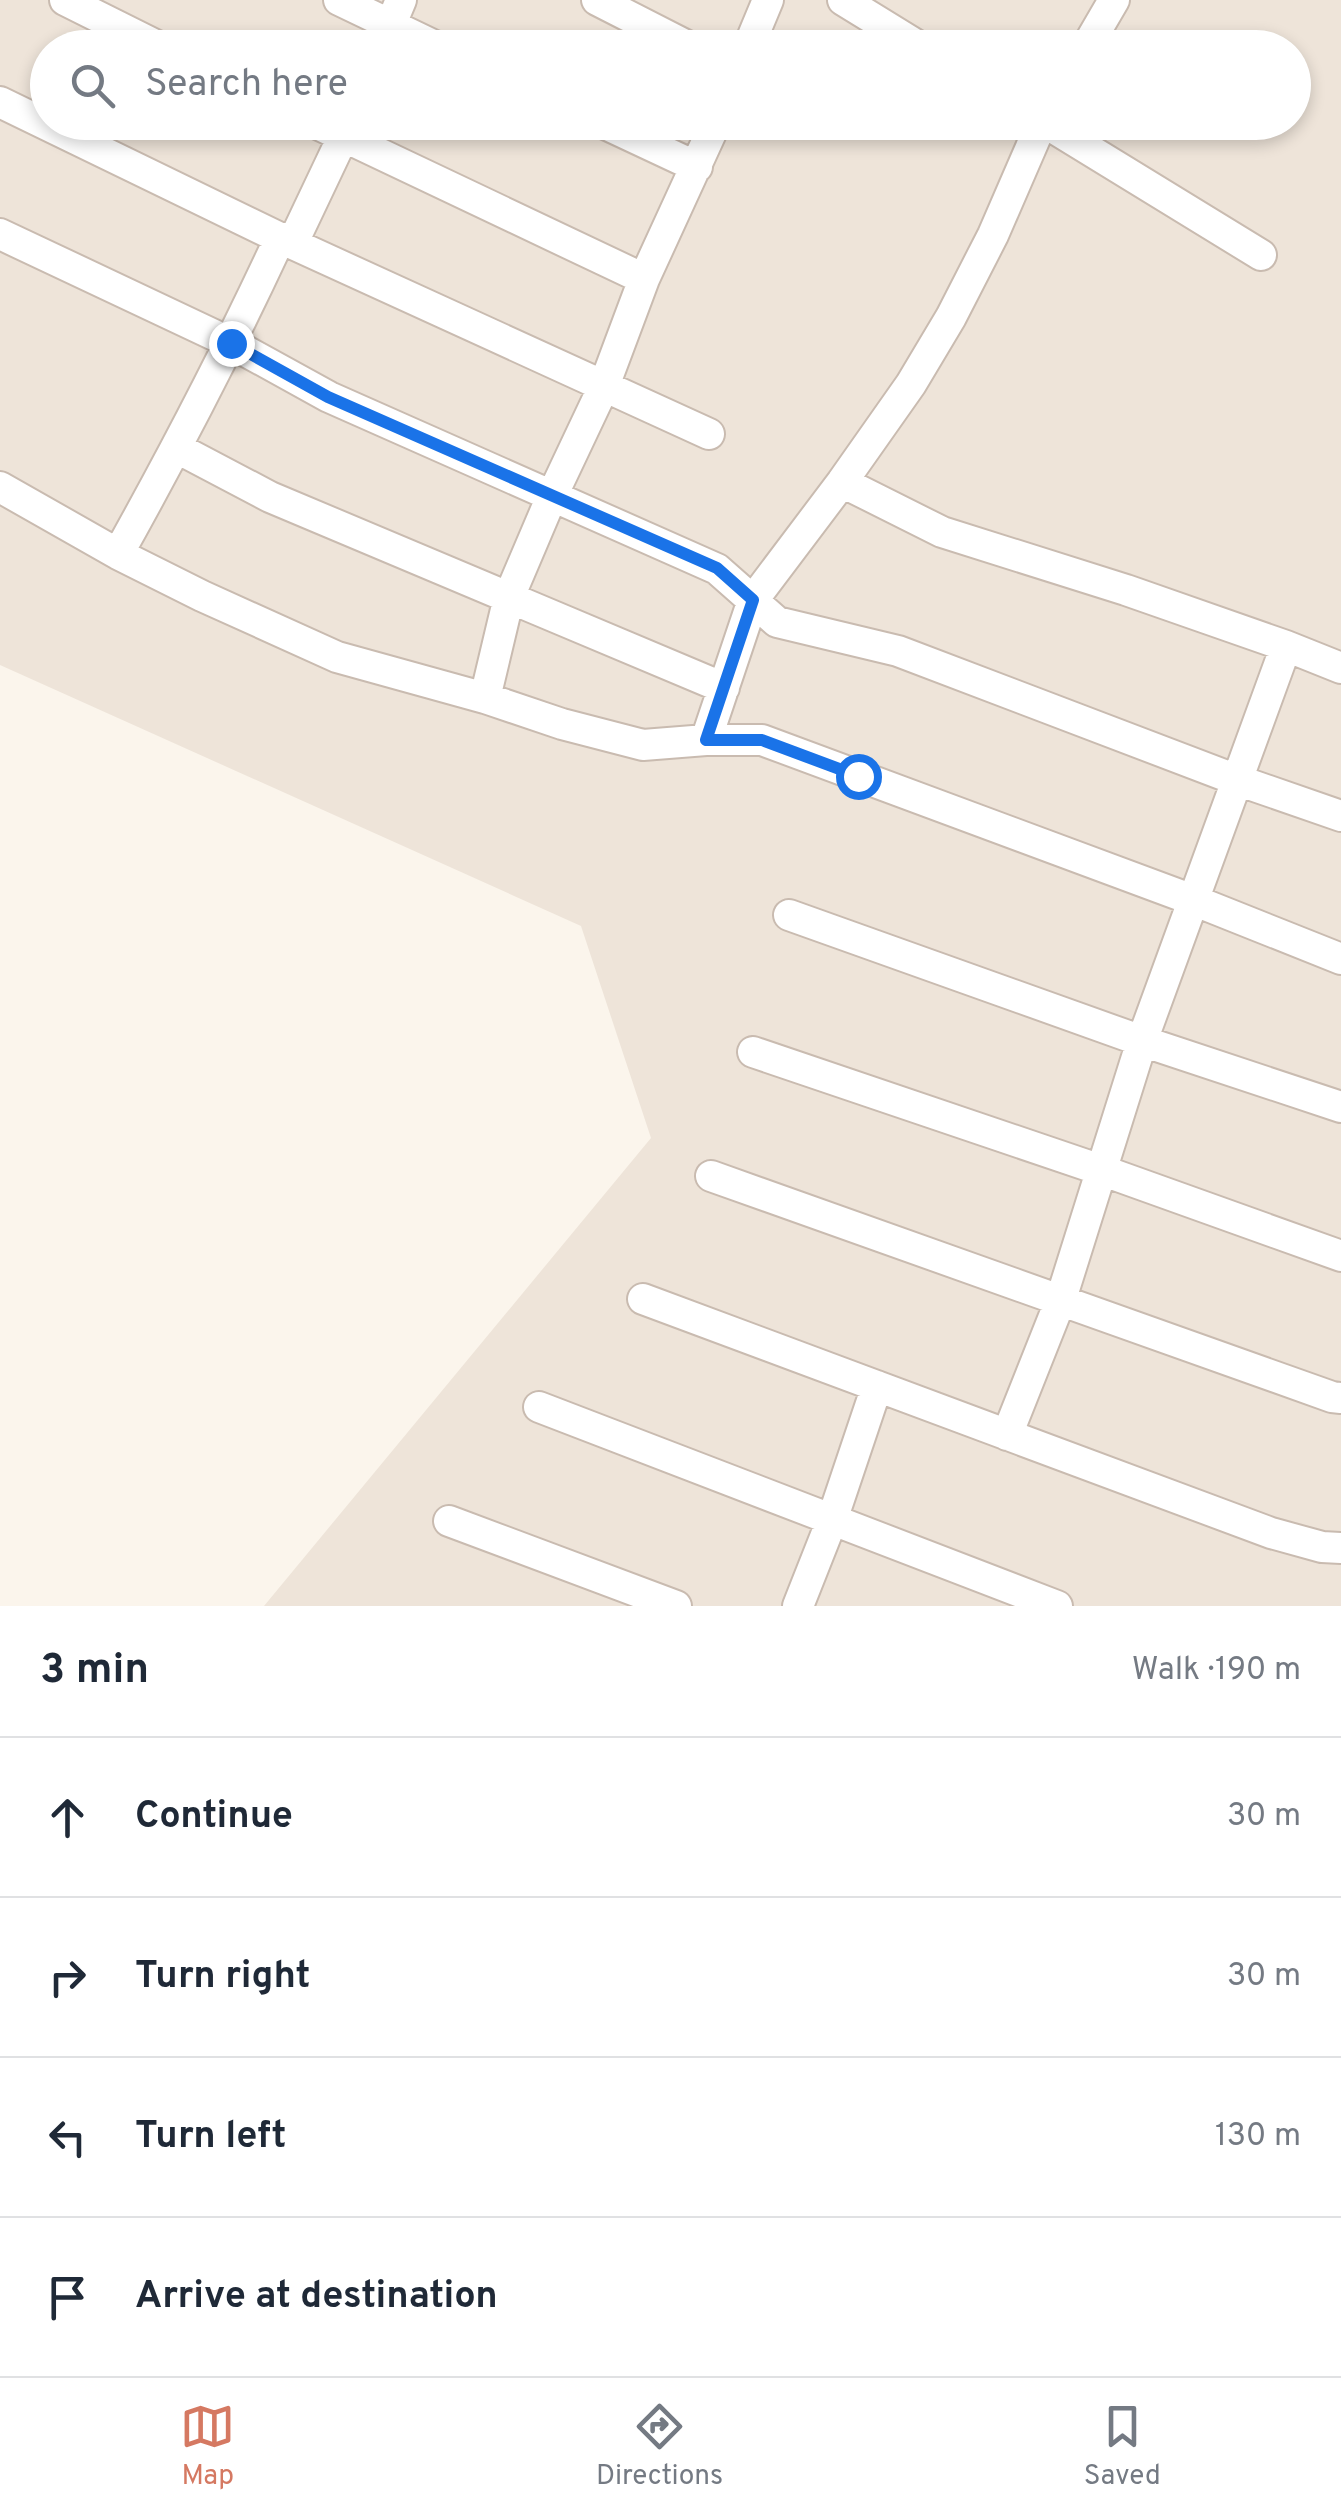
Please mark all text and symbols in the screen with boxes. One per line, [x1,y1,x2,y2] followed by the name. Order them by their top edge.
[30,30,1311,140] search box
[65,58,120,113] icon: search
[145,61,348,110] text: Search here
[209,321,255,367] route end
[836,754,882,800] route start
[40,1645,149,1698] text: 3 min
[1132,1651,1301,1691] text: Walk · 190 m
[40,1790,95,1845] icon: ahead
[135,1793,293,1842] text: Continue
[1227,1797,1301,1837] text: 30 m
[40,1950,95,2005] icon: right
[135,1953,310,2002] text: Turn right
[1227,1957,1301,1997] text: 30 m
[40,2110,95,2165] icon: left
[135,2113,287,2162] text: Turn left
[1215,2117,1301,2157] text: 130 m
[40,2270,95,2325] icon: arrive
[135,2273,498,2322] text: Arrive at destination
[180,2399,235,2495] tab: Map
[596,2399,723,2495] tab: Directions
[1084,2399,1161,2495] tab: Saved

